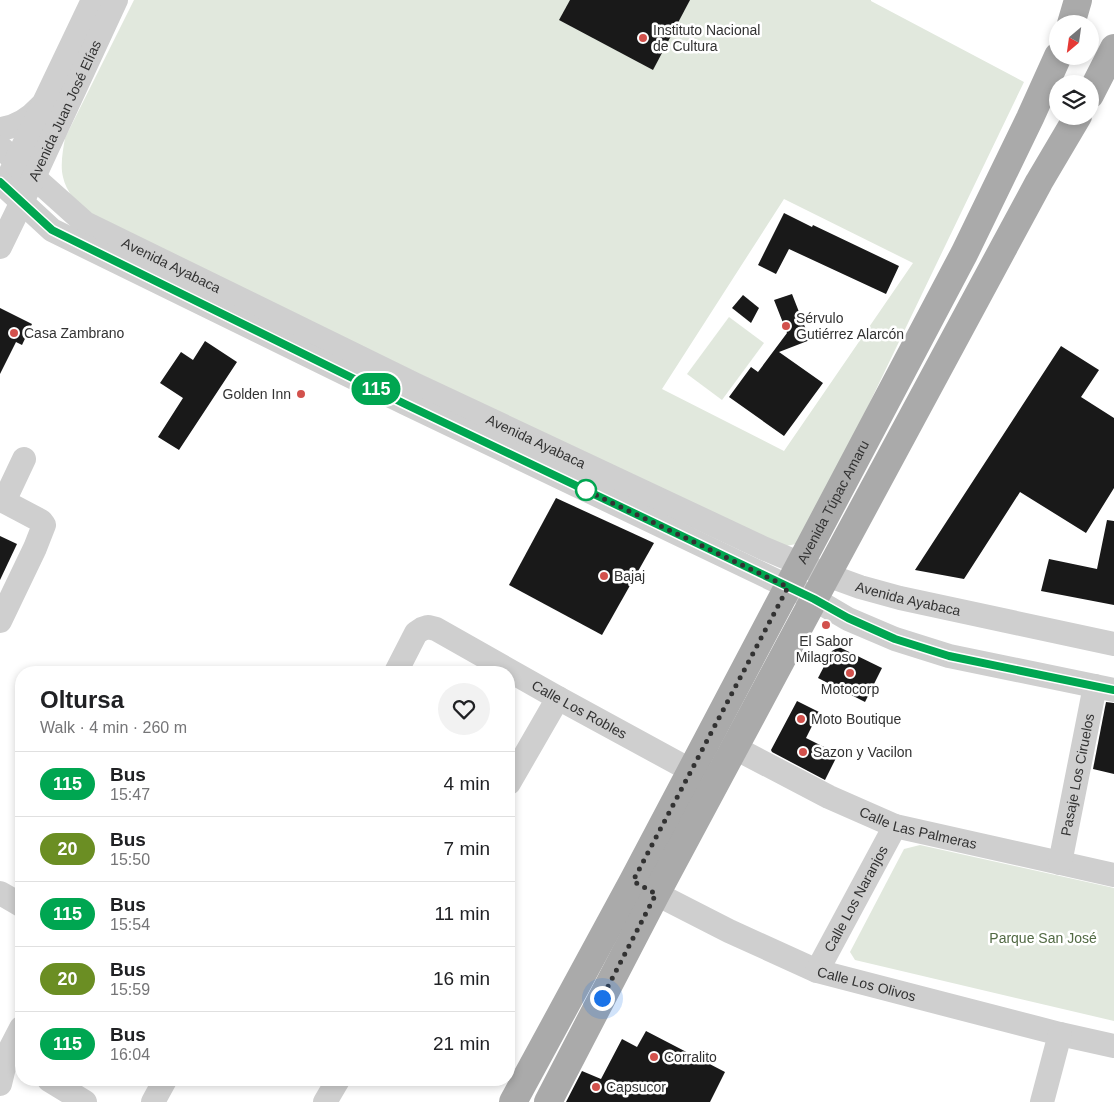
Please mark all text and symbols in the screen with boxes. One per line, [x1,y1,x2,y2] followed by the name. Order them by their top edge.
[1049,15,1099,65] north arrow
[1049,15,1099,125] map controls
[653,22,760,54] place label: Instituto Nacional de Cultura
[637,32,649,44] marker: Instituto Nacional de Cultura
[25,38,104,183] street label: Avenida Juan José Elías
[1049,75,1099,125] button: layers
[119,234,223,296] street label: Avenida Ayabaca
[796,310,904,342] place label: Sérvulo Gutiérrez Alarcón
[780,320,792,332] marker: Sérvulo Gutiérrez Alarcón
[24,325,125,341] place label: Casa Zambrano
[8,327,20,339] marker: Casa Zambrano
[347,373,405,405] line badge: 115
[361,379,391,399] text: 115
[223,386,291,402] place label: Golden Inn
[295,388,307,400] marker: Golden Inn
[484,411,588,472] street label: Avenida Ayabaca
[794,437,872,566] street label: Avenida Túpac Amaru
[575,479,597,501] unlabelled marker
[614,568,645,584] place label: Bajaj
[598,570,610,582] marker: Bajaj
[854,578,962,619] street label: Avenida Ayabaca
[820,619,832,631] marker: El Sabor Milagroso
[796,633,857,665] place label: El Sabor Milagroso
[844,667,856,679] marker: Motocorp
[529,677,630,742] street label: Calle Los Robles
[821,681,879,697] place label: Motocorp
[438,683,490,735] button: heart
[40,686,124,713] text: Oltursa
[811,711,901,727] place label: Moto Boutique
[1058,712,1097,837] street label: Pasaje Los Ciruelos
[795,713,807,725] marker: Moto Boutique
[40,719,187,736] text: Walk · 4 min · 260 m
[813,744,912,760] place label: Sazon y Vacilon
[797,746,809,758] marker: Sazon y Vacilon
[110,764,146,785] text: Bus
[444,773,490,794] text: 4 min
[53,774,82,794] text: 115
[110,786,150,803] text: 15:47
[857,803,978,852] street label: Calle Las Palmeras
[110,829,146,850] text: Bus
[444,838,490,859] text: 7 min
[57,839,78,859] text: 20
[821,843,891,955] street label: Calle Los Naranjos
[110,851,150,868] text: 15:50
[110,894,146,915] text: Bus
[434,903,490,924] text: 11 min
[53,904,82,924] text: 115
[110,916,150,933] text: 15:54
[989,930,1097,946] park label: Parque San José
[110,959,146,980] text: Bus
[816,963,918,1004] street label: Calle Los Olivos
[433,968,490,989] text: 16 min
[57,969,78,989] text: 20
[110,981,150,998] text: 15:59
[590,986,615,1011] your location
[110,1024,146,1045] text: Bus
[433,1033,490,1054] text: 21 min
[53,1034,82,1054] text: 115
[110,1046,150,1063] text: 16:04
[664,1049,717,1065] place label: Corralito
[648,1051,660,1063] marker: Corralito
[606,1079,666,1095] place label: Capsucor
[590,1081,602,1093] marker: Capsucor

